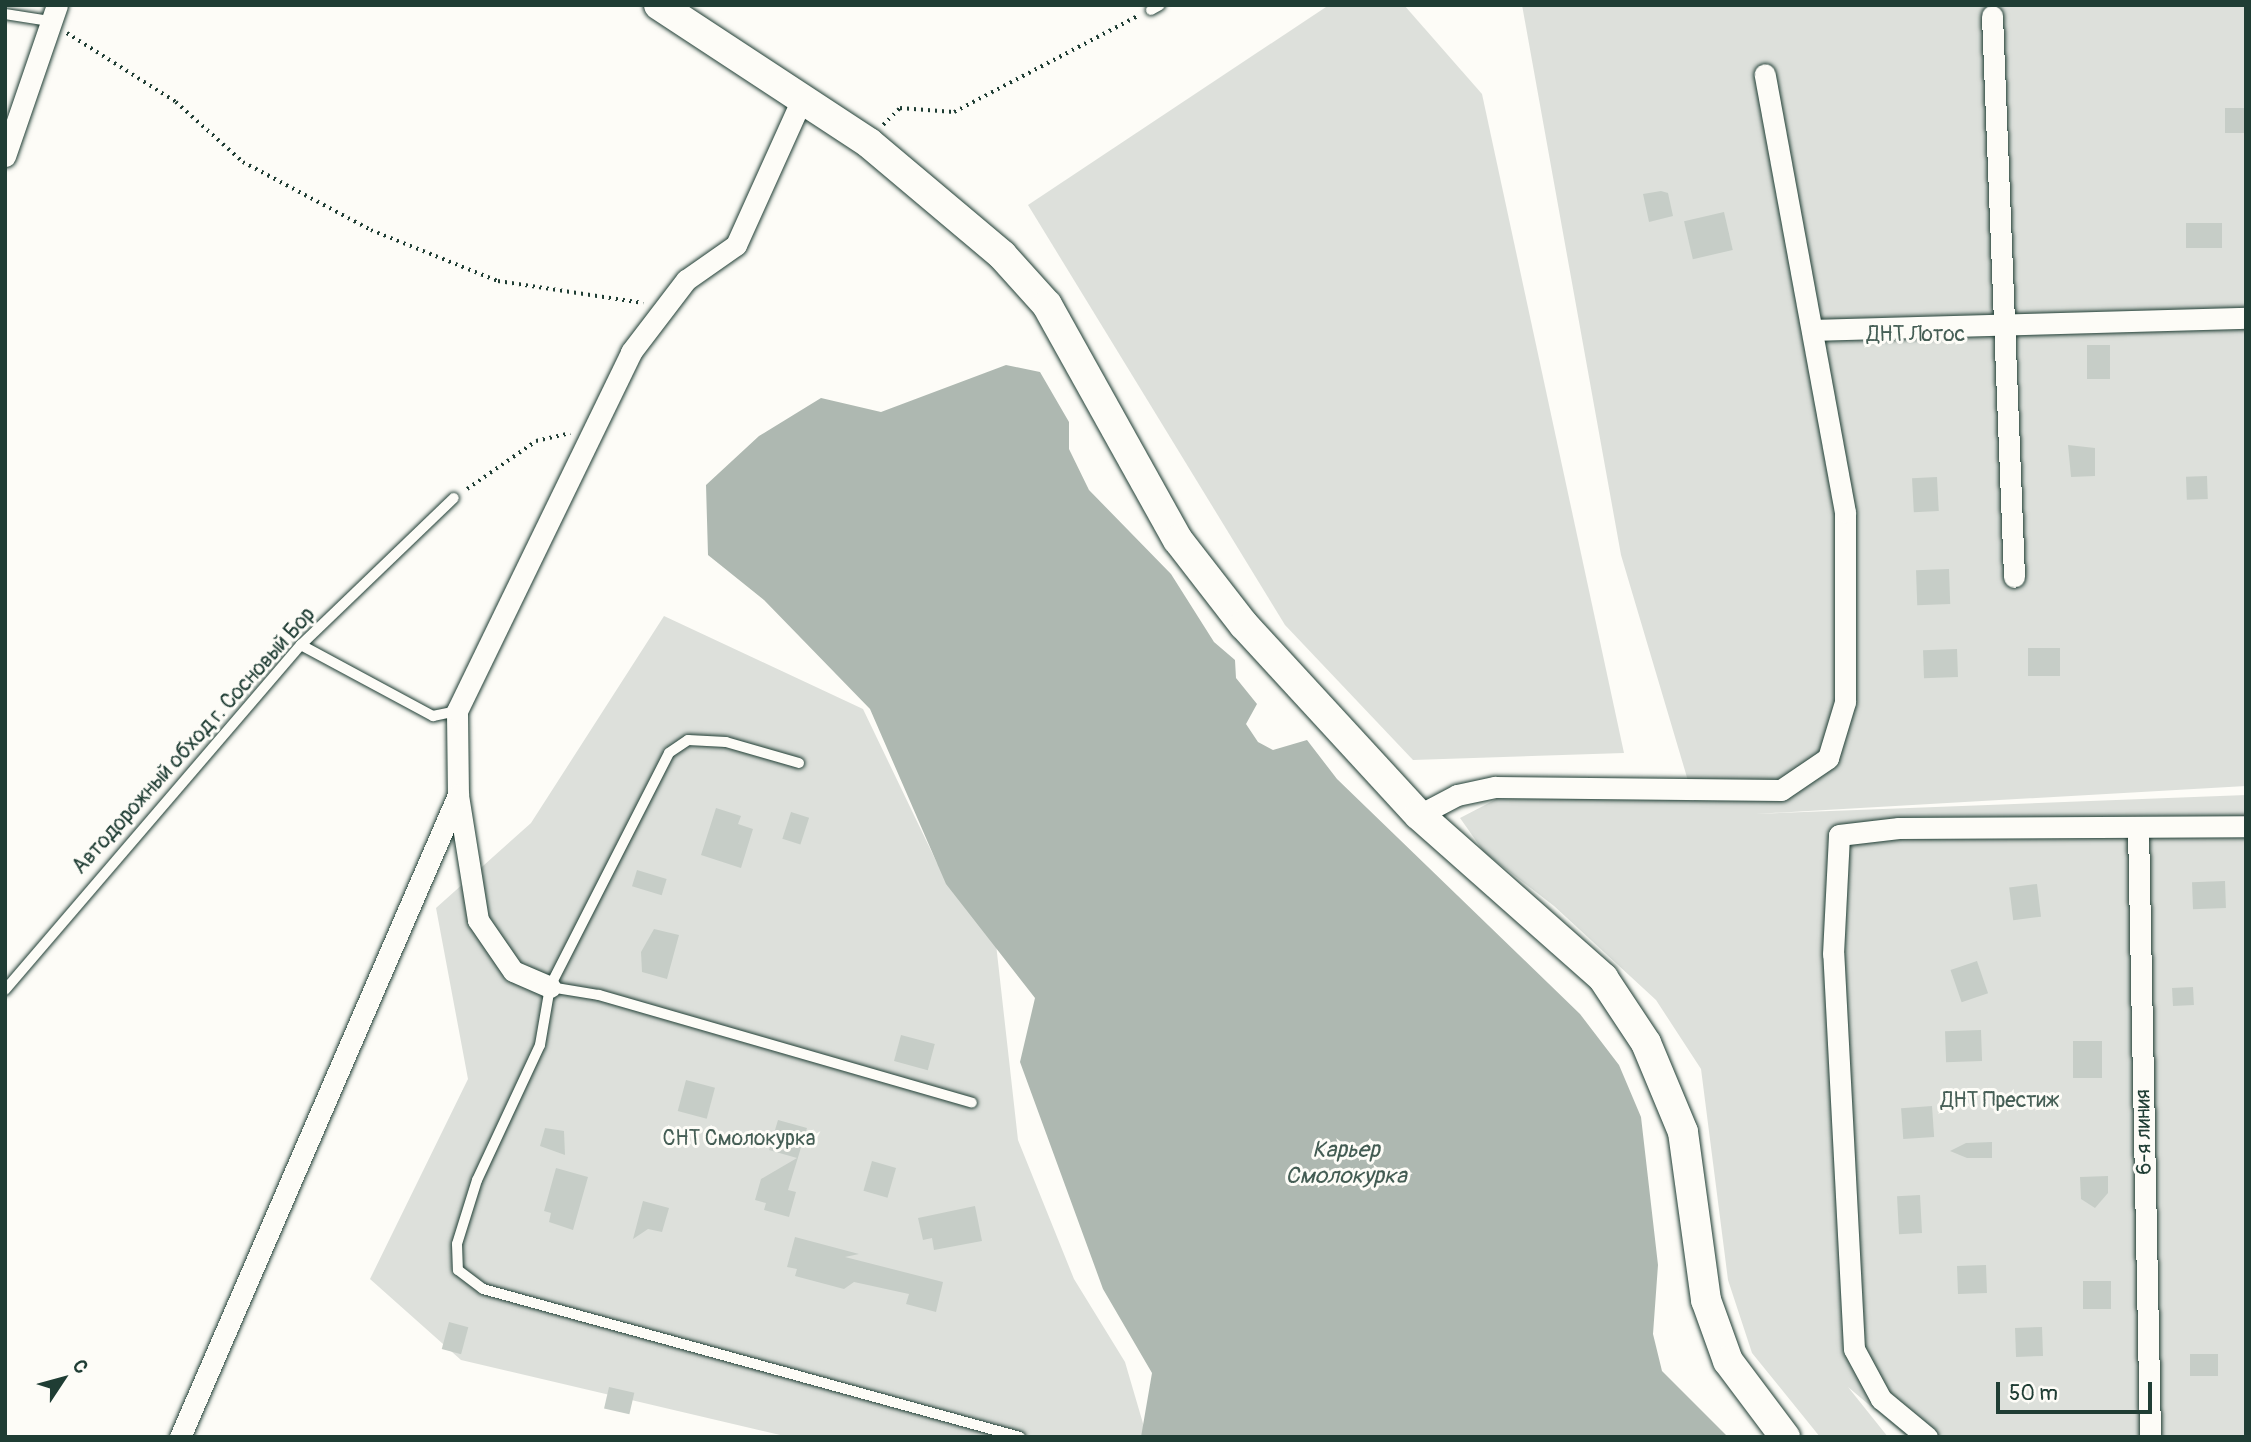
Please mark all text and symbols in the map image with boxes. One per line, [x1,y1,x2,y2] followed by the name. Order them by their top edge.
[1867,322,1965,348] park label: ДНТ Лотос
[67,602,321,880] street label: Автодорожный обход г. Сосновый Бор
[1941,1088,2059,1114] park label: ДНТ Престиж
[2131,1089,2157,1175] street label: 6-я линия
[662,1126,816,1152] park label: СНТ Смолокурка
[1285,1136,1407,1190] water label: Карьер Смолокурка
[28,1344,98,1414] north arrow
[67,1355,93,1378] text: С
[1999,1368,2155,1412] scale bar
[2009,1380,2058,1407] text: 50 m

